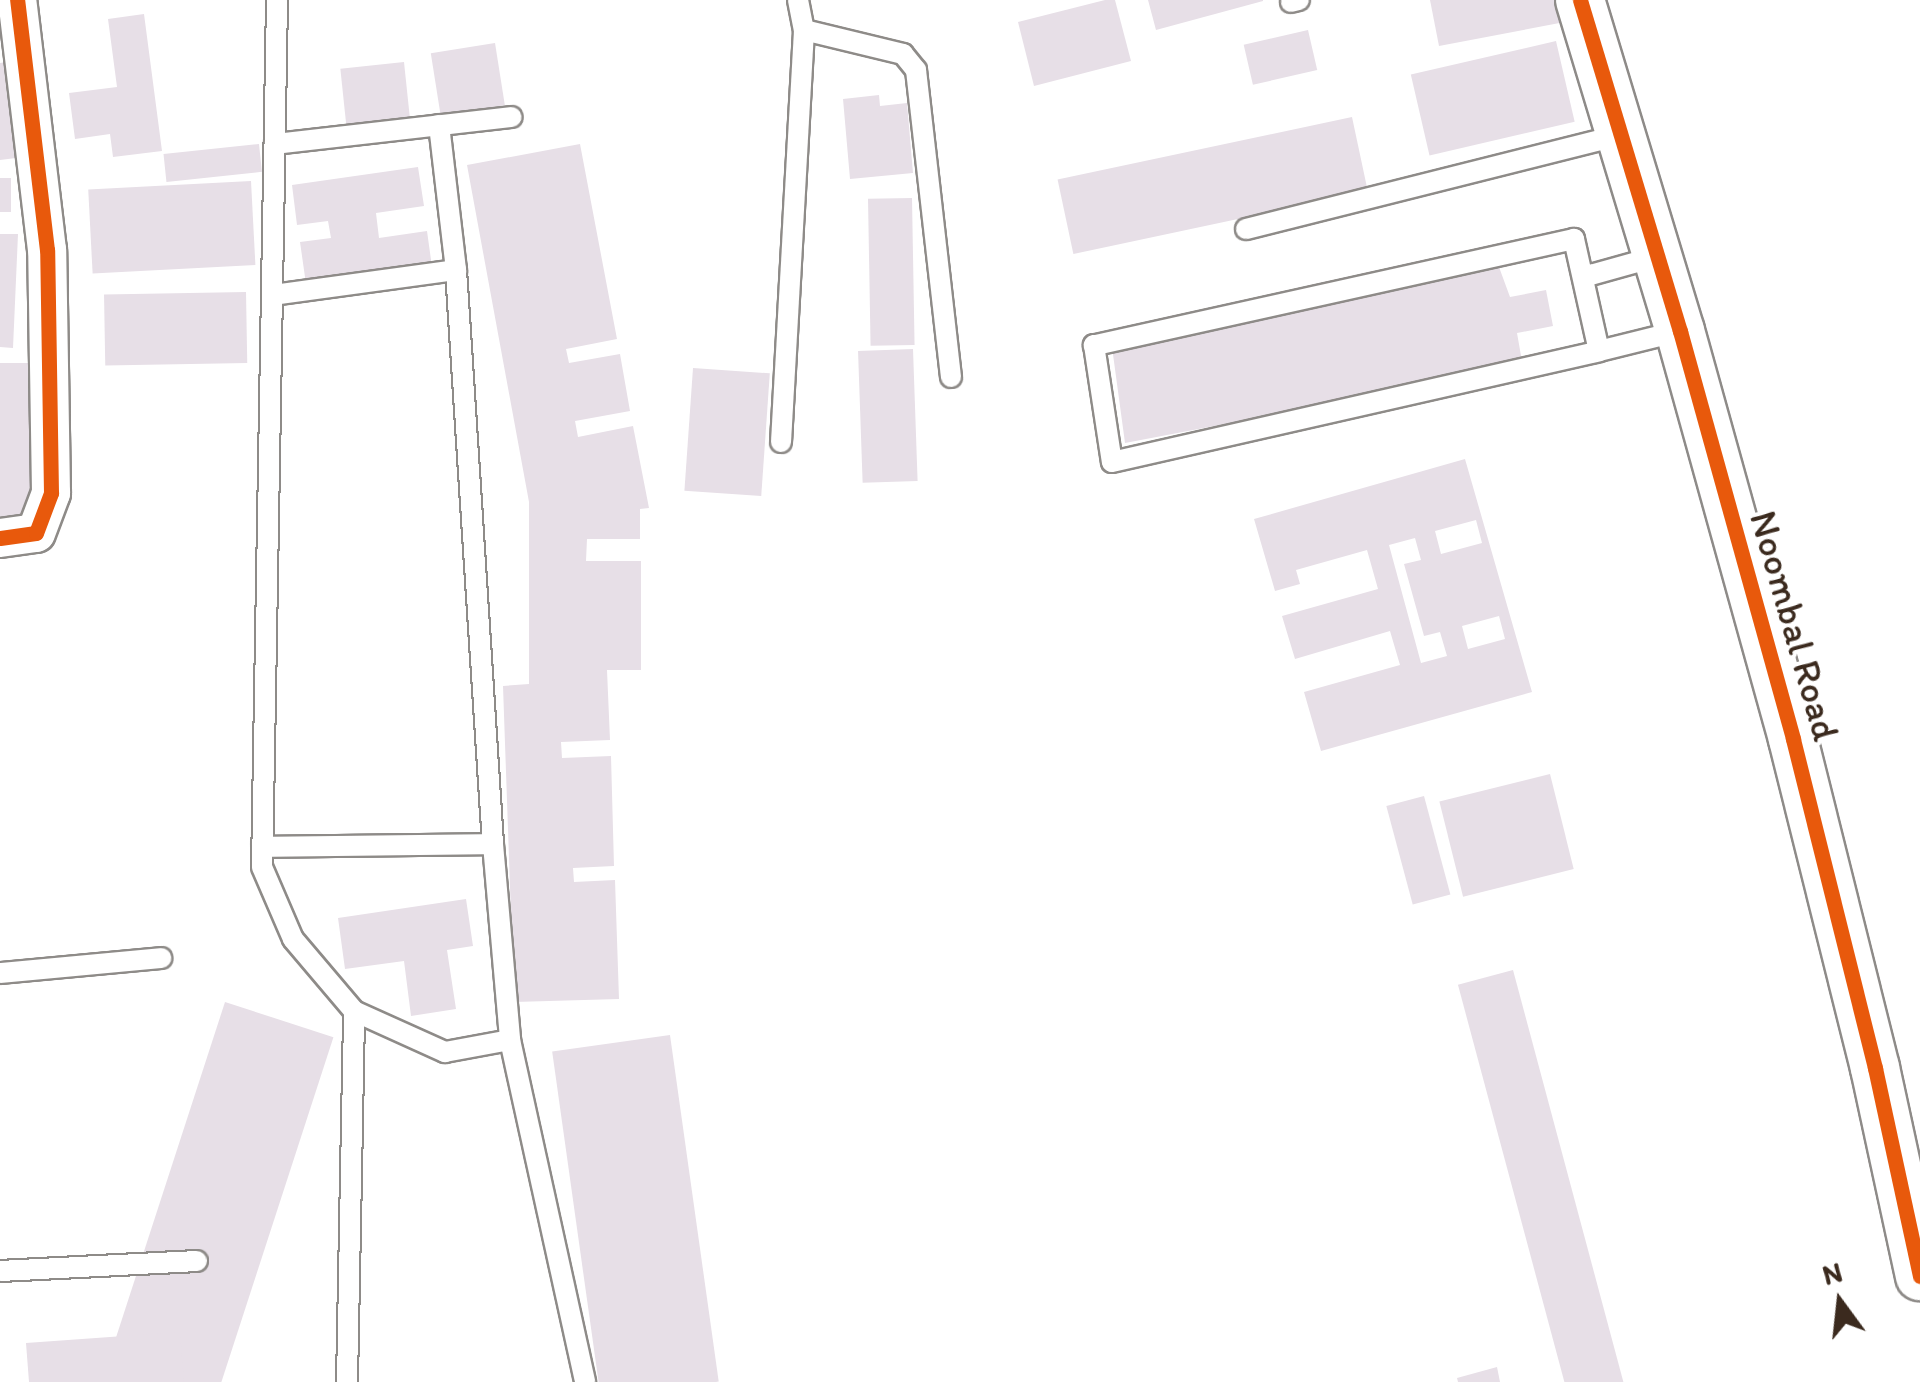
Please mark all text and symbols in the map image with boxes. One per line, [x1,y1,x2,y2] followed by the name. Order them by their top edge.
[1739,506,1849,746] street label: Noombal Road
[1790,1252,1890,1352] north arrow
[1819,1254,1846,1292] text: N

